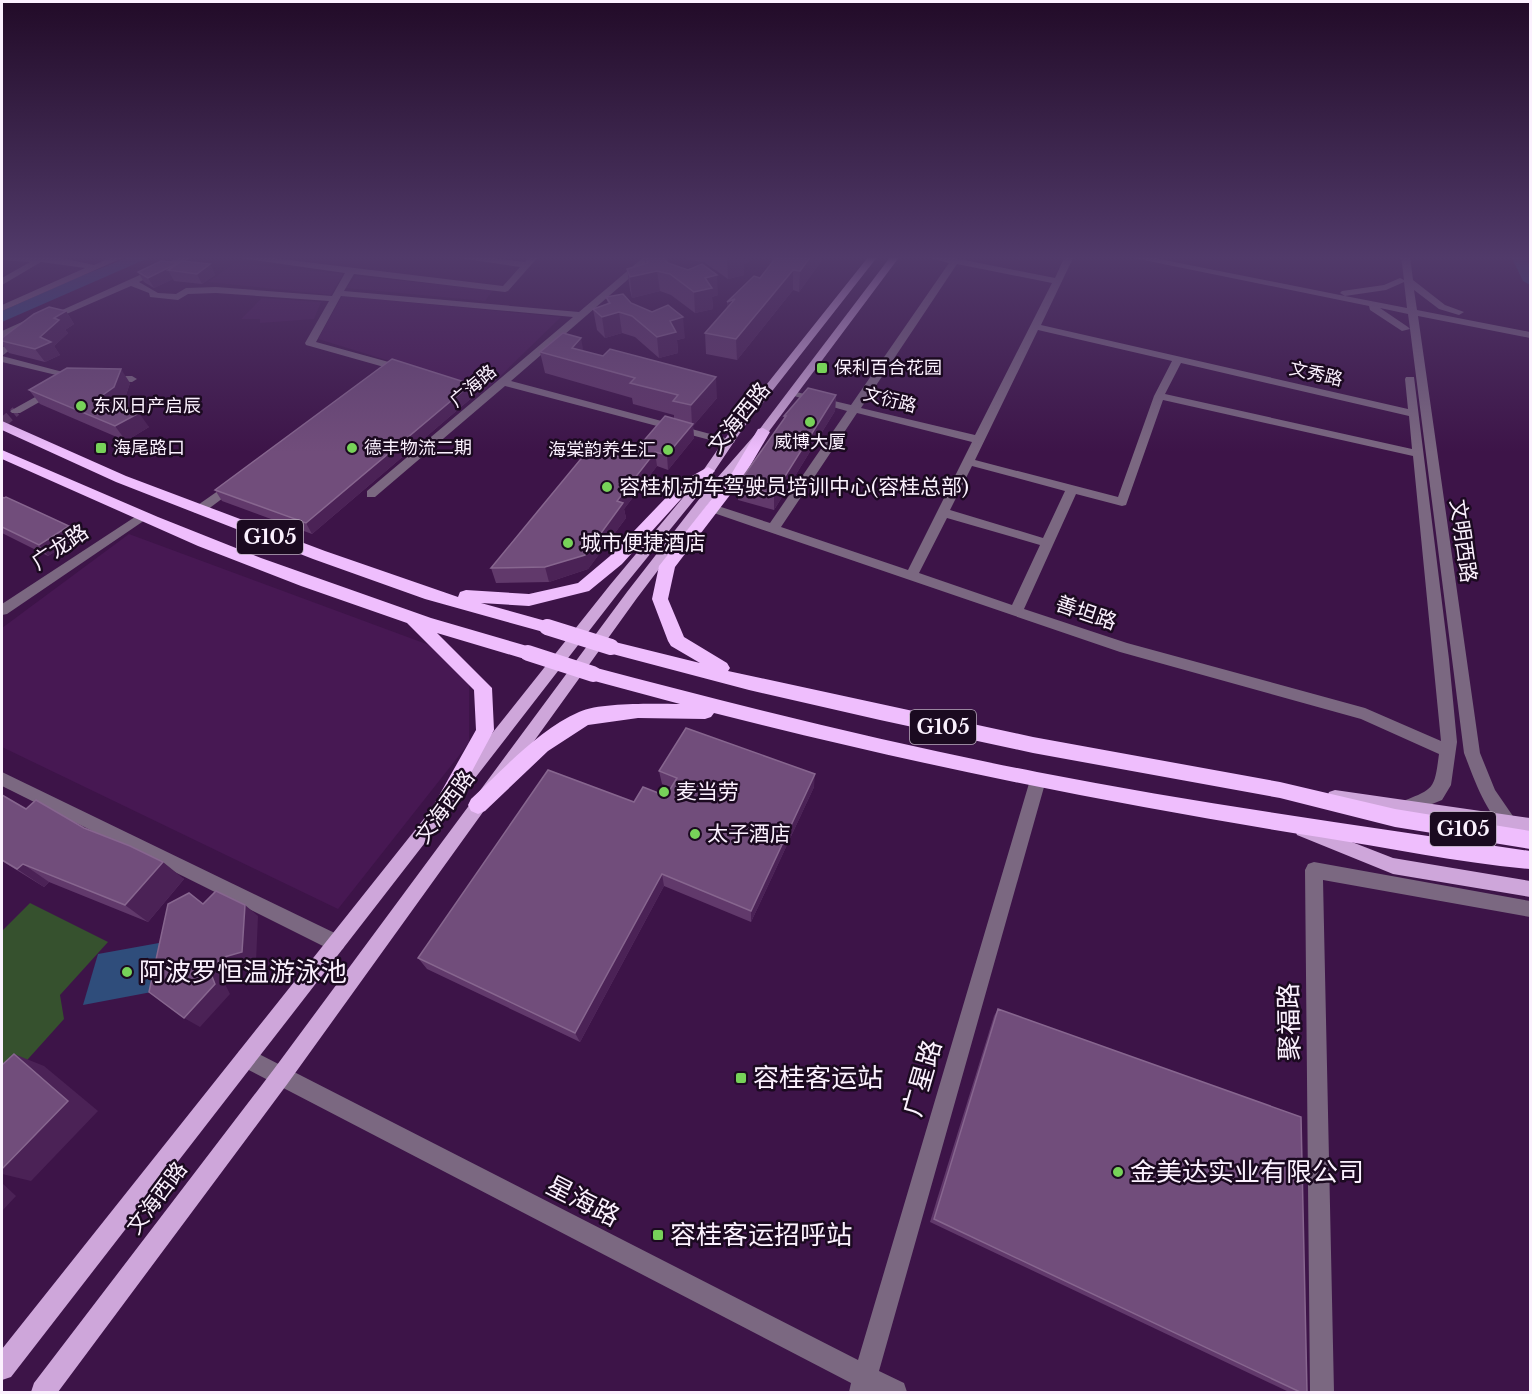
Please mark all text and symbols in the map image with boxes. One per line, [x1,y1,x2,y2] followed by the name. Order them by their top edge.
[834,357,942,379] place label: 保利百合花园
[1287,357,1345,391] street label: 文秀路
[445,360,501,412] street label: 广海路
[815,361,829,375] marker: 保利百合花园
[702,377,776,459] street label: 文海西路
[861,383,919,417] street label: 文衍路
[93,395,201,417] place label: 东风日产启辰
[74,399,88,413] marker: 东风日产启辰
[803,415,817,429] marker: 威博大厦
[774,431,846,453] place label: 威博大厦
[113,437,185,459] place label: 海尾路口
[364,437,472,459] place label: 德丰物流二期
[548,439,656,461] place label: 海棠韵养生汇
[94,441,108,455] marker: 海尾路口
[345,441,359,455] marker: 德丰物流二期
[661,443,675,457] marker: 海棠韵养生汇
[619,474,969,500] place label: 容桂机动车驾驶员培训中心(容桂总部)
[600,480,614,494] marker: 容桂机动车驾驶员培训中心(容桂总部)
[1444,498,1482,584] street label: 文明西路
[27,519,93,575] street label: 广龙路
[237,520,303,554] road number: G105
[580,530,706,556] place label: 城市便捷酒店
[561,536,575,550] marker: 城市便捷酒店
[1052,590,1120,636] street label: 善坦路
[910,710,976,744] road number: G105
[410,765,480,849] street label: 文海西路
[676,779,739,805] place label: 麦当劳
[657,785,671,799] marker: 麦当劳
[1430,812,1496,846] road number: G105
[707,821,791,847] place label: 太子酒店
[688,827,702,841] marker: 太子酒店
[139,956,347,988] place label: 阿波罗恒温游泳池
[120,965,134,979] marker: 阿波罗恒温游泳池
[1272,983,1306,1061] street label: 聚福路
[896,1036,948,1120] street label: 广星路
[753,1062,883,1094] place label: 容桂客运站
[734,1071,748,1085] marker: 容桂客运站
[1130,1156,1364,1188] place label: 金美达实业有限公司
[121,1157,193,1239] street label: 文海西路
[1111,1165,1125,1179] marker: 金美达实业有限公司
[541,1169,625,1233] street label: 星海路
[670,1219,852,1251] place label: 容桂客运招呼站
[651,1228,665,1242] marker: 容桂客运招呼站

